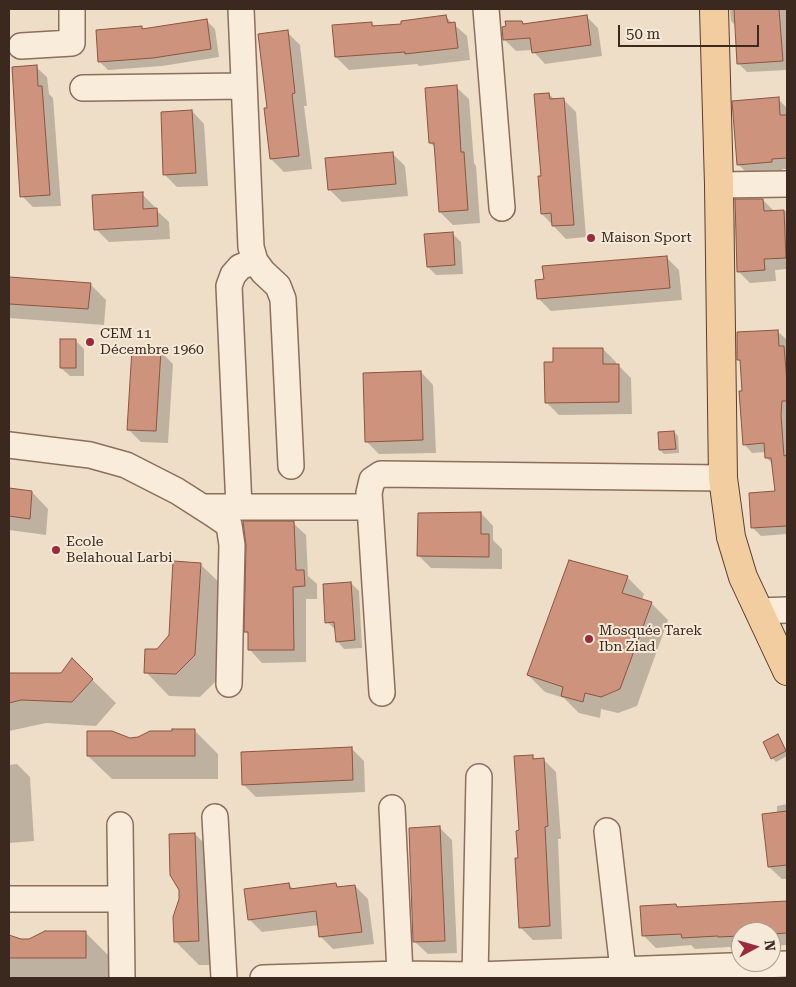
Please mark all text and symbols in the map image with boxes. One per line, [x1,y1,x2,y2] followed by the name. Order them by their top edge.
[621,15,762,47] scale bar
[626,25,660,43] text: 50 m
[601,230,692,246] place label: Maison Sport
[585,232,597,244] marker: Maison Sport
[100,326,204,358] place label: CEM 11 Décembre 1960
[84,336,96,348] marker: CEM 11 Décembre 1960
[66,534,172,566] place label: Ecole Belahoual Larbi
[50,544,62,556] marker: Ecole Belahoual Larbi
[599,623,702,656] place label: Mosquée Tarek Ibn Ziad
[583,633,595,645] marker: Mosquée Tarek Ibn Ziad
[731,922,781,972] north arrow
[761,939,778,952] text: N

